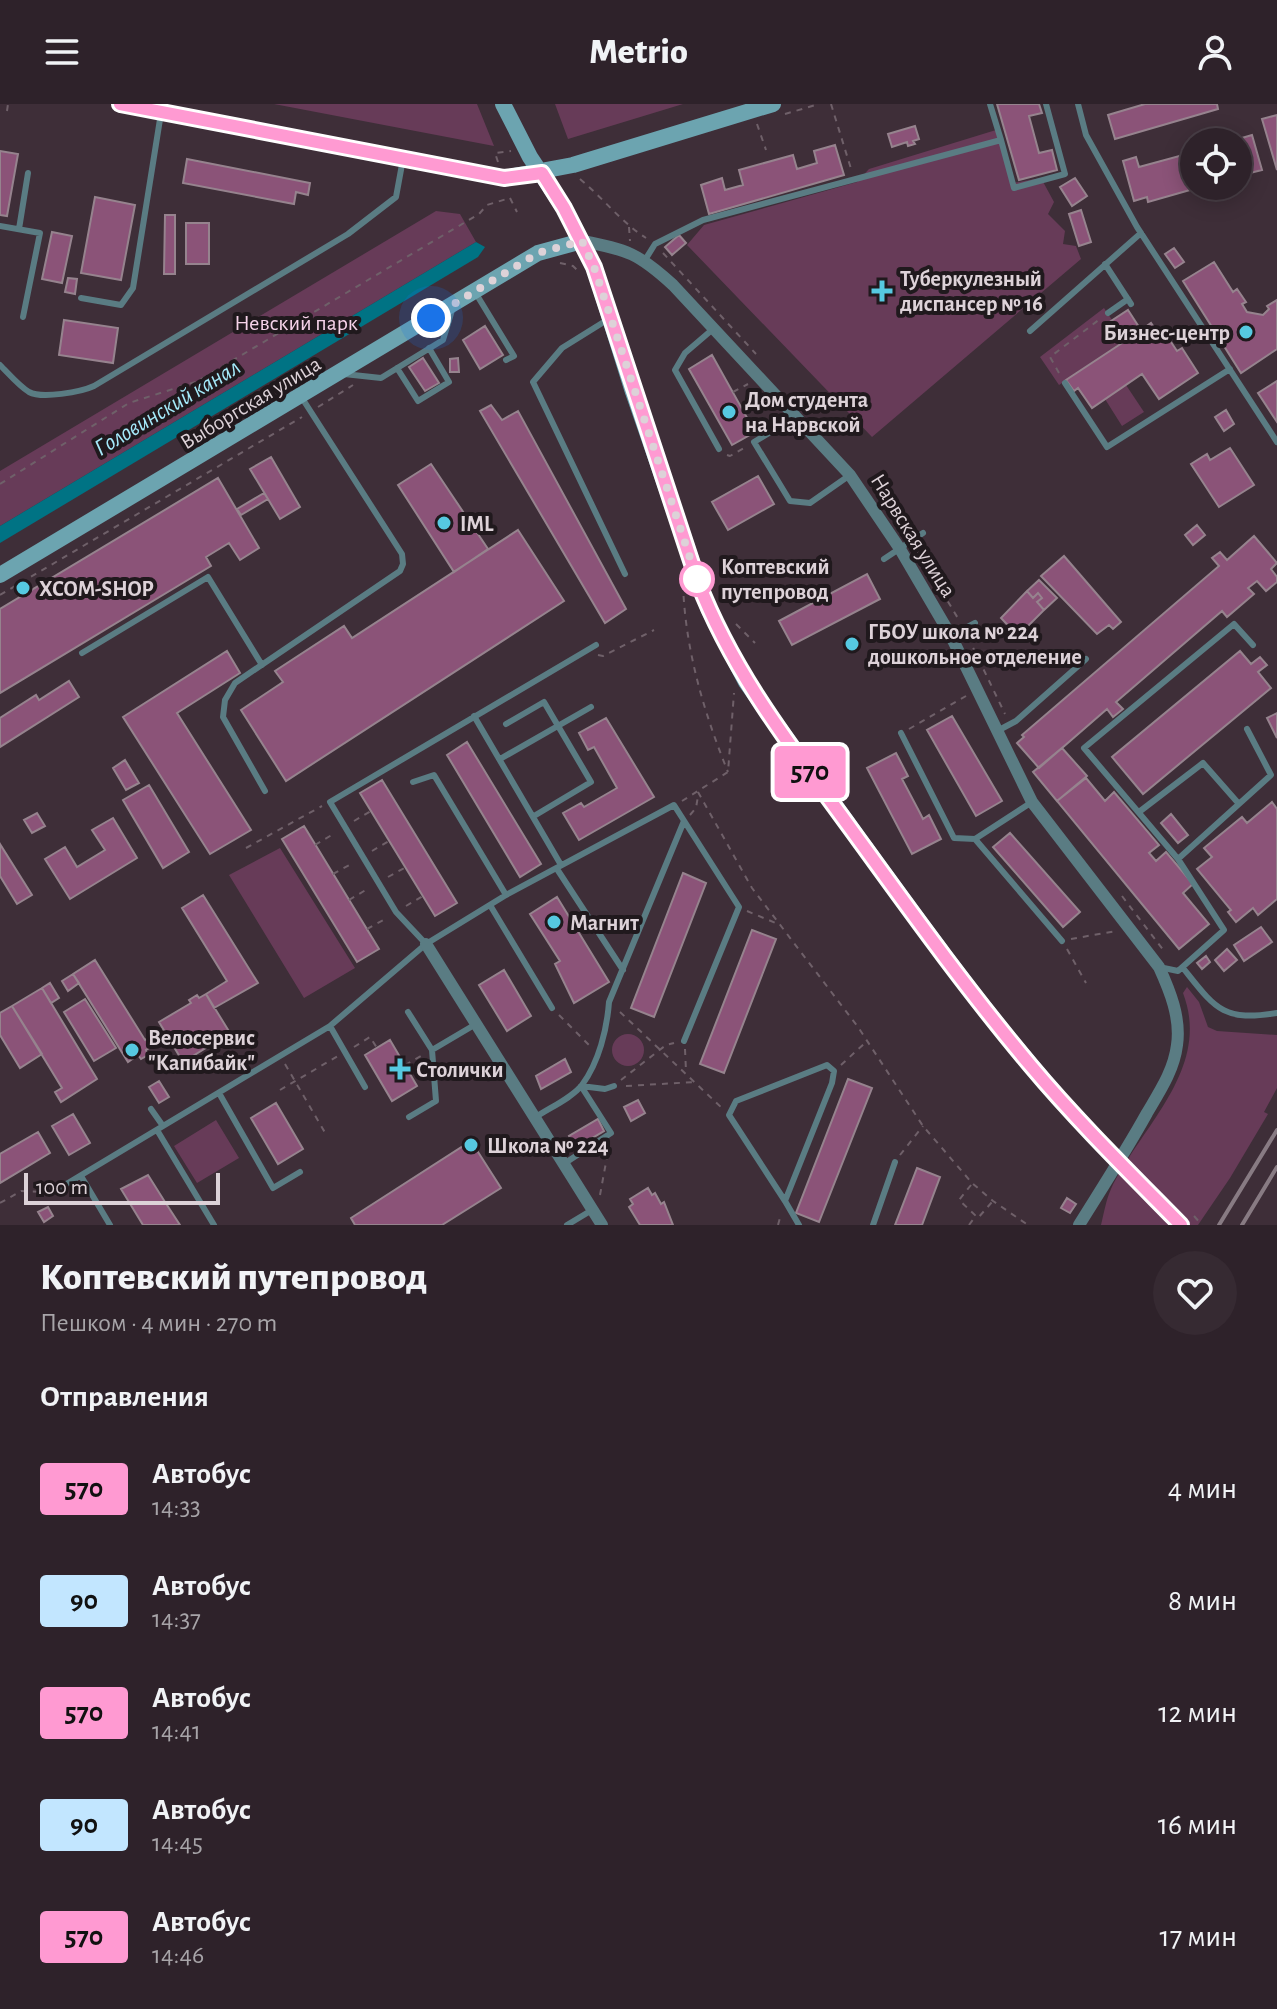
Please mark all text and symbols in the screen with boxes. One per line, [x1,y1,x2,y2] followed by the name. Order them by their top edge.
[40,30,84,74] icon: menu
[1193,30,1237,74] icon: person
[589,34,688,70] text: Metrio
[1180,128,1252,200] map controls
[1180,128,1252,200] button: locate
[900,268,1043,315] place label: Туберкулезный диспансер № 16
[871,280,893,302] marker: Туберкулезный диспансер № 16
[411,298,451,338] your location
[234,312,358,334] park label: Невский парк
[1104,322,1230,344] place label: Бизнес-центр
[1237,323,1255,341] marker: Бизнес-центр
[176,352,325,453] street label: Выборгская улица
[91,355,244,461] water label: Головинский канал
[745,389,868,436] place label: Дом студента на Нарвской
[720,403,738,421] marker: Дом студента на Нарвской
[867,470,960,601] street label: Нарвская улица
[460,513,494,535] place label: IML
[435,514,453,532] marker: IML
[721,556,830,604] place label: Коптевский путепровод
[680,562,714,596] marker: Коптевский путепровод
[39,578,154,600] place label: XCOM-SHOP
[14,579,32,597] marker: XCOM-SHOP
[868,621,1082,668] place label: ГБОУ школа № 224 дошкольное отделение
[843,635,861,653] marker: ГБОУ школа № 224 дошкольное отделение
[764,746,856,798] line badge: 570
[791,758,829,786] text: 570
[570,912,639,934] place label: Магнит
[545,913,563,931] marker: Магнит
[148,1027,255,1074] place label: Велосервис "Капибайк"
[123,1041,141,1059] marker: Велосервис "Капибайк"
[416,1059,503,1081] place label: Столички
[391,1060,409,1078] marker: Столички
[487,1135,609,1157] place label: Школа № 224
[462,1136,480,1154] marker: Школа № 224
[24,1169,220,1205] scale bar
[36,1176,88,1198] text: 100 m
[1153,1251,1237,1335] button: heart
[40,1259,427,1297] text: Коптевский путепровод
[40,1310,277,1336] text: Пешком · 4 мин · 270 m
[40,1382,209,1412] text: Отправления
[152,1459,251,1489] text: Автобус
[1168,1474,1237,1504] text: 4 мин
[65,1475,103,1503] text: 570
[152,1494,201,1520] text: 14:33
[152,1571,251,1601] text: Автобус
[1168,1586,1237,1616] text: 8 мин
[70,1587,98,1615] text: 90
[152,1606,201,1632] text: 14:37
[152,1683,251,1713] text: Автобус
[1158,1698,1237,1728] text: 12 мин
[65,1699,103,1727] text: 570
[152,1718,201,1744] text: 14:41
[152,1795,251,1825] text: Автобус
[1158,1810,1237,1840] text: 16 мин
[70,1811,98,1839] text: 90
[152,1830,203,1856] text: 14:45
[152,1907,251,1937] text: Автобус
[1159,1922,1237,1952] text: 17 мин
[65,1923,103,1951] text: 570
[152,1942,204,1968] text: 14:46

